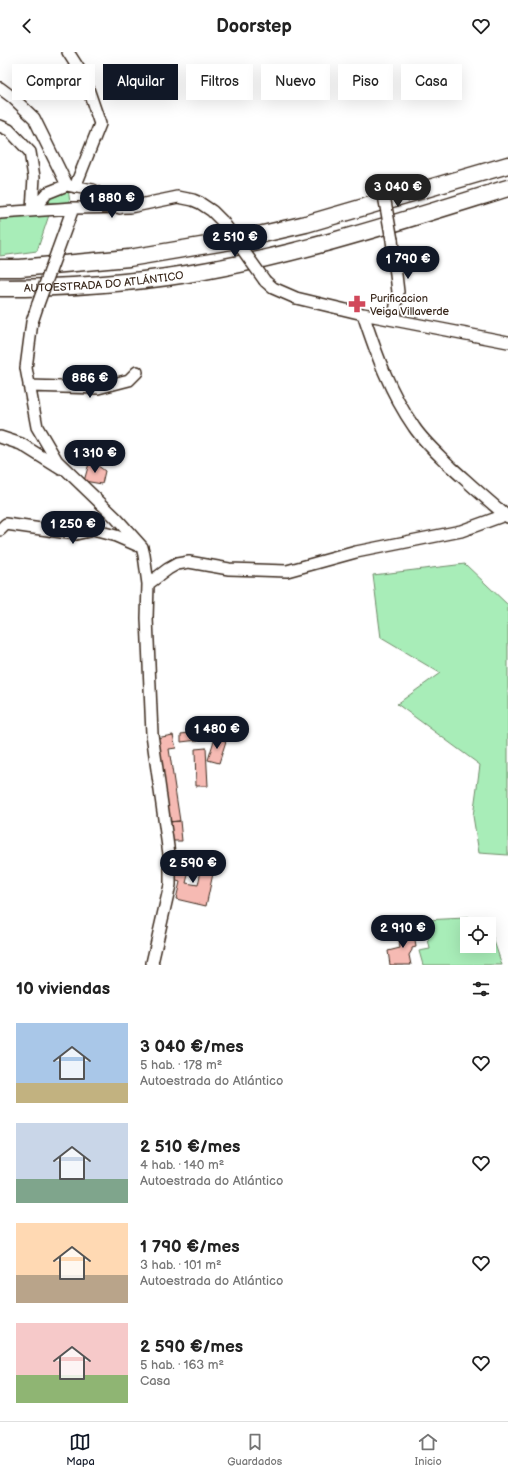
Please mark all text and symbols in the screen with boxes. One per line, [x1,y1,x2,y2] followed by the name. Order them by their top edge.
[16,15,38,37] icon: back
[470,15,492,37] icon: heart
[216,16,292,37] text: Doorstep
[12,64,95,100] chip: Comprar
[103,64,178,100] chip: Alquilar
[186,64,253,100] chip: Filtros
[261,64,330,100] chip: Nuevo
[338,64,393,100] chip: Piso
[401,64,462,100] chip: Casa
[361,174,435,208] pin: 3 040 €
[374,179,422,195] text: 3 040 €
[75,185,149,219] pin: 1 880 €
[89,190,135,206] text: 1 880 €
[198,224,272,258] pin: 2 510 €
[212,229,258,245] text: 2 510 €
[371,246,445,280] pin: 1 790 €
[385,251,431,267] text: 1 790 €
[24,268,184,294] street label: AUTOESTRADA DO ATLÁNTICO
[370,292,449,318] place label: Purificacion Veiga Villaverde
[347,294,367,314] pharmacy icon: Purificacion Veiga Villaverde
[62,365,118,399] pin: 886 €
[72,370,108,386] text: 886 €
[58,440,132,474] pin: 1 310 €
[73,445,117,461] text: 1 310 €
[36,511,110,545] pin: 1 250 €
[50,516,96,532] text: 1 250 €
[180,716,254,750] pin: 1 480 €
[194,721,240,737] text: 1 480 €
[156,850,230,884] pin: 2 590 €
[169,855,217,871] text: 2 590 €
[366,915,440,949] pin: 2 910 €
[460,917,496,953] map controls
[460,917,496,953] button: locate
[380,920,426,936] text: 2 910 €
[470,978,492,1000] icon: filters
[16,979,110,999] text: 10 viviendas
[140,1037,244,1057] text: 3 040 €/mes
[48,1039,96,1087] icon: home
[470,1052,492,1074] icon: heart
[140,1057,222,1073] text: 5 hab. · 178 m²
[140,1073,283,1089] text: Autoestrada do Atlántico
[140,1137,240,1157] text: 2 510 €/mes
[48,1139,96,1187] icon: home
[470,1152,492,1174] icon: heart
[140,1157,224,1173] text: 4 hab. · 140 m²
[140,1173,283,1189] text: Autoestrada do Atlántico
[140,1237,240,1257] text: 1 790 €/mes
[48,1239,96,1287] icon: home
[470,1252,492,1274] icon: heart
[140,1257,222,1273] text: 3 hab. · 101 m²
[140,1273,283,1289] text: Autoestrada do Atlántico
[140,1337,243,1357] text: 2 590 €/mes
[48,1339,96,1387] icon: home
[470,1352,492,1374] icon: heart
[140,1357,224,1373] text: 5 hab. · 163 m²
[140,1373,170,1389] text: Casa
[66,1431,95,1468] tab: Mapa
[227,1431,282,1468] tab: Guardados
[415,1431,442,1468] tab: Inicio

